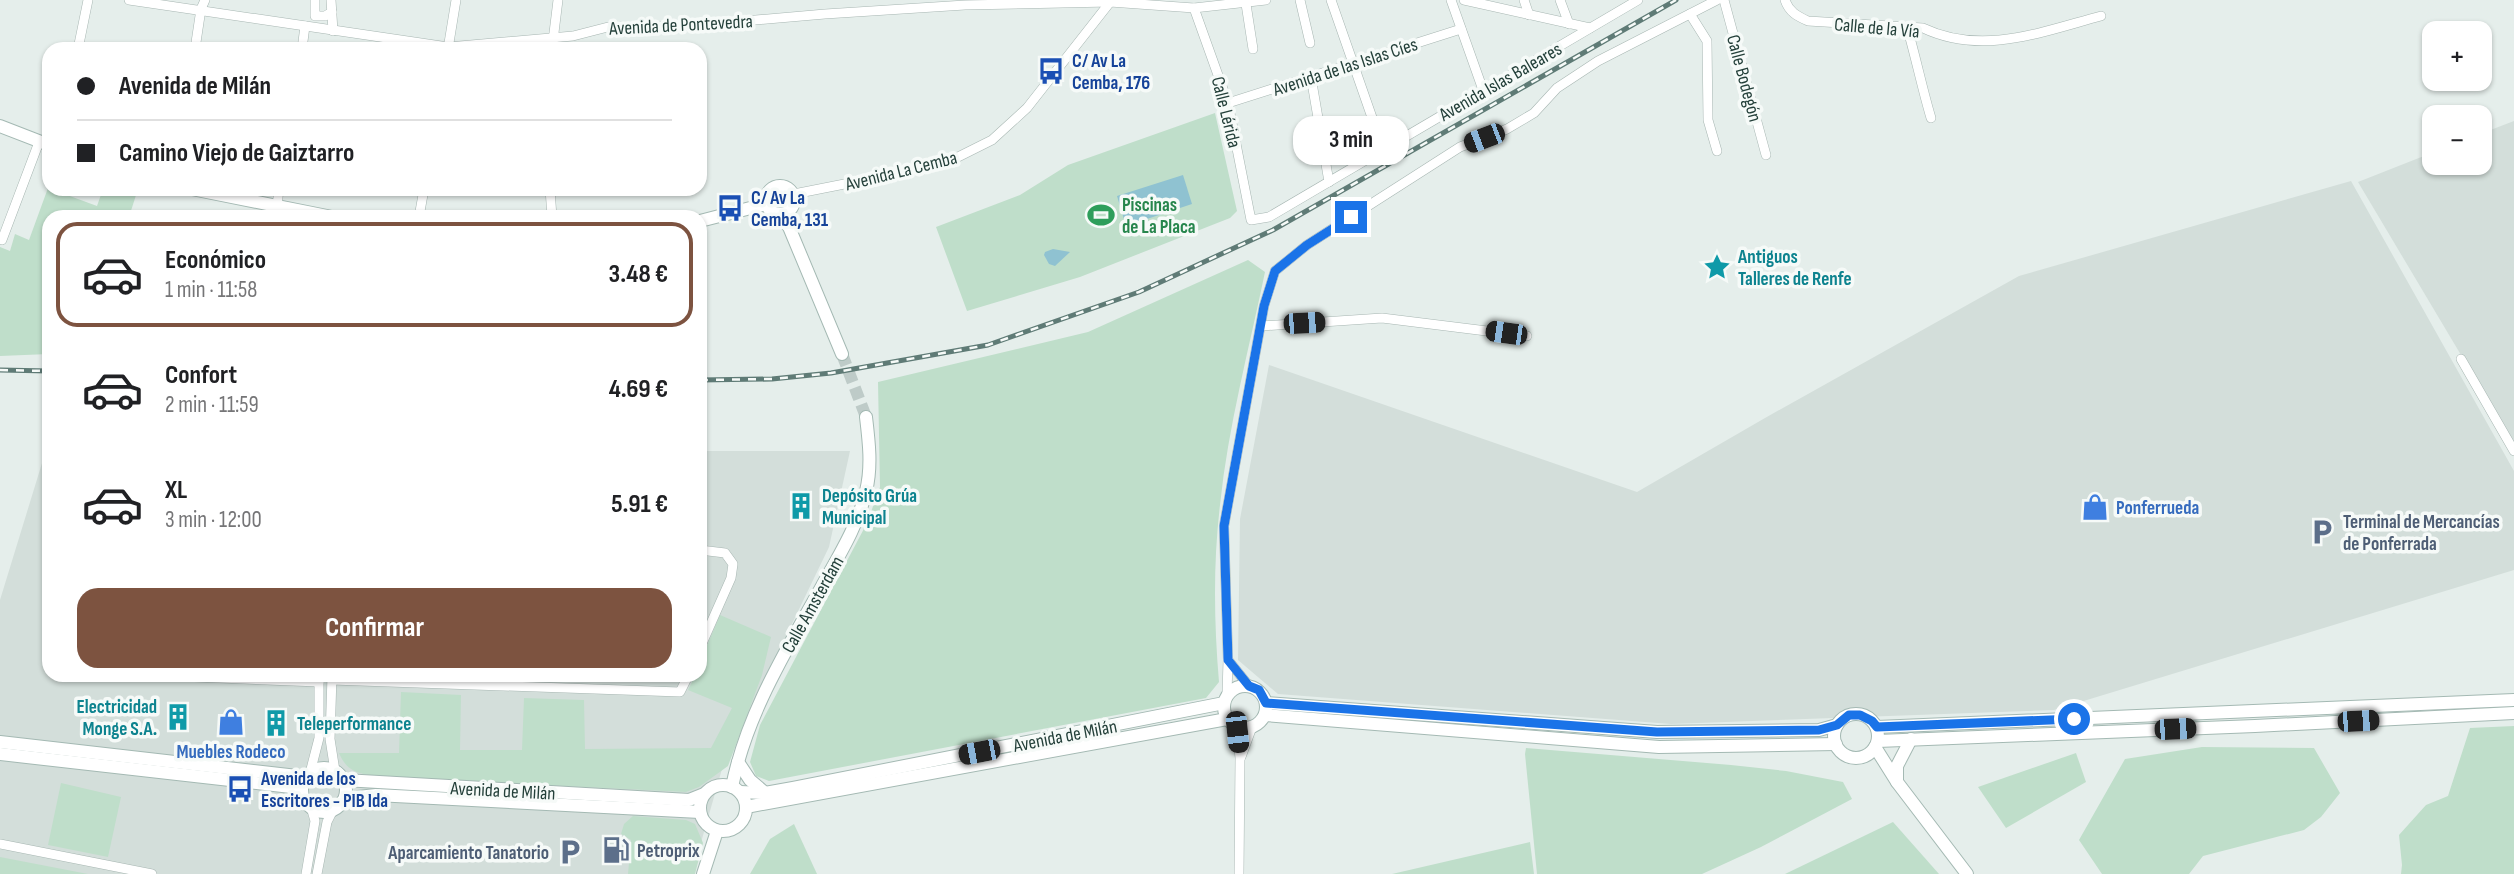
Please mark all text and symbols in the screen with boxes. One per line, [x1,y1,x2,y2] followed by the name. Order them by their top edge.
[608,10,753,41] street label: Avenida de Pontevedra
[1833,13,1921,44] street label: Calle de la Vía
[2422,21,2492,175] map controls
[2422,21,2492,91] button: +
[1721,32,1766,125] street label: Calle Bodegón
[1269,33,1421,102] street label: Avenida de las Islas Cíes
[1434,38,1566,127] street label: Avenida Islas Baleares
[1072,50,1150,95] place label: C/ Av La Cemba, 176
[1036,56,1066,86] bus stop icon: C/ Av La Cemba, 176
[119,71,271,102] text: Avenida de Milán
[1206,74,1245,150] street label: Calle Lérida
[2422,105,2492,175] button: −
[1293,116,1409,164] callout: 3 min
[1461,121,1508,155] car
[1329,126,1373,154] text: 3 min
[119,138,354,169] text: Camino Viejo de Gaiztarro
[842,146,960,197] street label: Avenida La Cemba
[751,187,829,232] place label: C/ Av La Cemba, 131
[715,193,745,223] bus stop icon: C/ Av La Cemba, 131
[1122,194,1196,239] place label: Piscinas de La Placa
[1086,200,1116,230] sports icon: Piscinas de La Placa
[1335,201,1367,233] route end
[81,243,144,306] icon: car
[165,245,266,276] text: Económico
[1737,246,1852,291] place label: Antiguos Talleres de Renfe
[1702,252,1732,282] place icon: Antiguos Talleres de Renfe
[609,259,668,290] text: 3.48 €
[165,276,257,304] text: 1 min · 11:58
[1283,311,1326,335] car
[1484,320,1529,346] car
[81,358,144,421] icon: car
[165,360,237,391] text: Confort
[609,374,668,405] text: 4.69 €
[165,391,259,419] text: 2 min · 11:59
[81,473,144,536] icon: car
[165,475,187,506] text: XL
[822,485,917,530] place label: Depósito Grúa Municipal
[611,489,668,520] text: 5.91 €
[786,491,816,521] building icon: Depósito Grúa Municipal
[2080,492,2110,522] shop icon: Ponferrueda
[2116,497,2199,520] place label: Ponferrueda
[165,506,262,534] text: 3 min · 12:00
[2343,511,2500,556] place label: Terminal de Mercancías de Ponferrada
[2307,517,2337,547] parking icon: Terminal de Mercancías de Ponferrada
[777,552,849,657] street label: Calle Amsterdam
[77,588,672,668] button: Confirmar
[77,696,157,741] place label: Electricidad Monge S.A.
[163,702,193,732] building icon: Electricidad Monge S.A.
[2058,703,2090,735] route start
[216,707,246,737] shop icon: Muebles Rodeco
[261,708,291,738] building icon: Teleperformance
[2337,709,2380,733] car
[1225,710,1250,754] car
[297,713,411,736] place label: Teleperformance
[1011,715,1119,758] street label: Avenida de Milán
[2154,718,2197,740] car
[957,738,1002,766] car
[177,741,285,764] place label: Muebles Rodeco
[260,768,388,813] place label: Avenida de los Escritores - PIB Ida
[225,774,255,804] bus stop icon: Avenida de los Escritores - PIB Ida
[449,777,556,806] street label: Avenida de Milán
[601,835,631,865] fuel station icon: Petroprix
[555,837,585,867] parking icon: Aparcamiento Tanatorio
[637,840,700,863] place label: Petroprix
[387,842,549,865] place label: Aparcamiento Tanatorio

